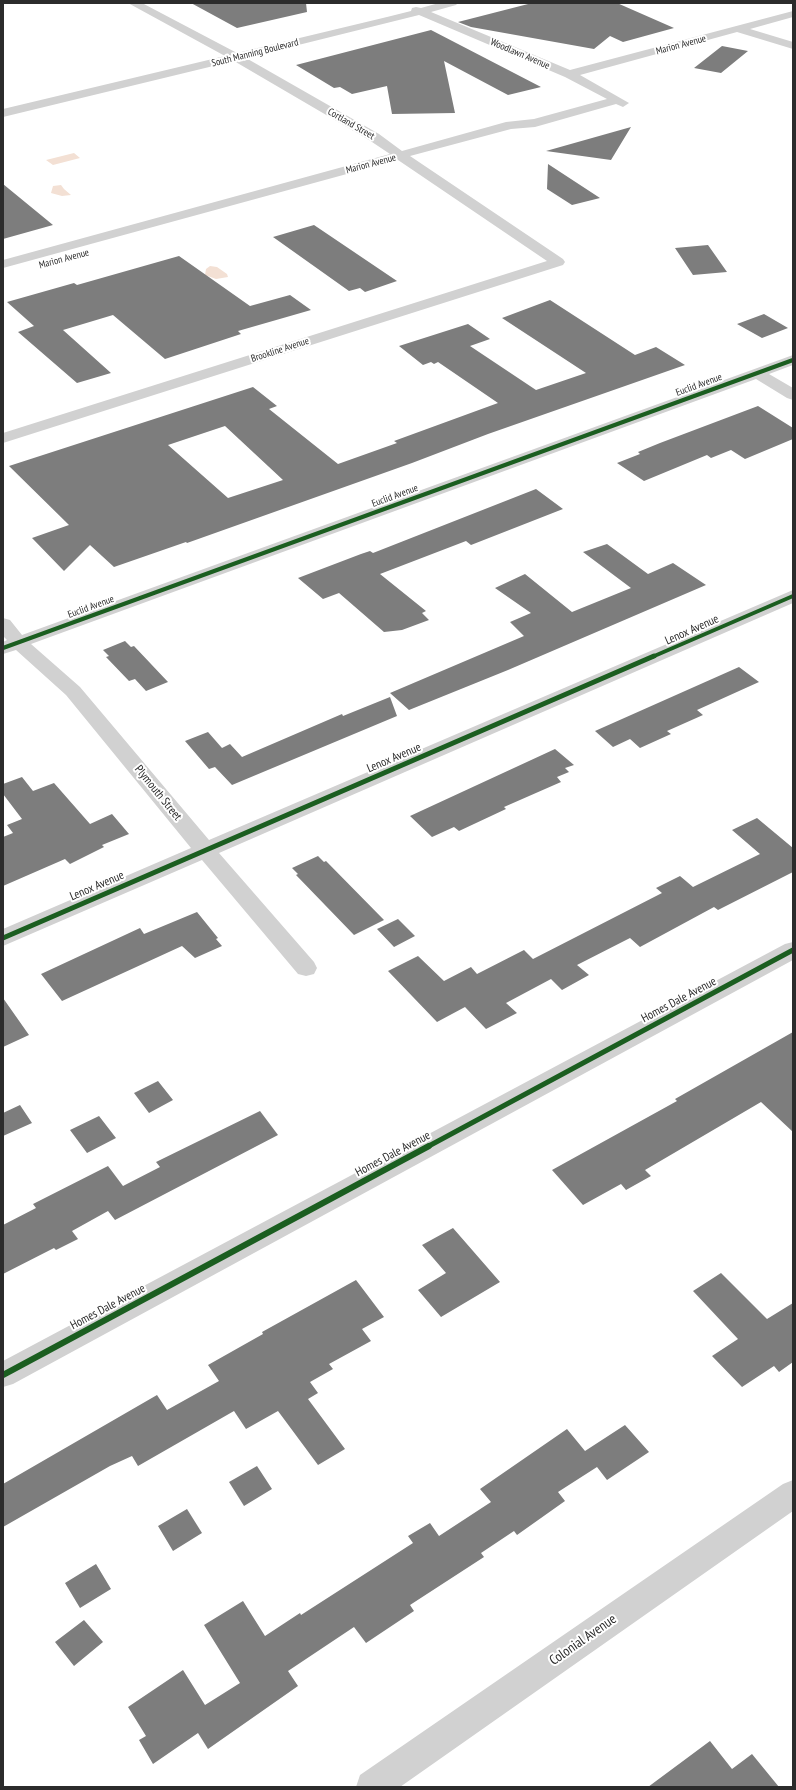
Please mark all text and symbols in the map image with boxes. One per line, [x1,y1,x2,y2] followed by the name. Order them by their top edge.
[655,33,707,57] street label: Marion Avenue
[210,36,300,70] street label: South Manning Boulevard
[488,36,552,72] street label: Woodlawn Avenue
[325,106,377,142] street label: Cortland Street
[345,152,397,176] street label: Marion Avenue
[38,247,90,271] street label: Marion Avenue
[249,335,311,365] street label: Brookline Avenue
[674,371,724,399] street label: Euclid Avenue
[370,482,420,510] street label: Euclid Avenue
[66,593,116,621] street label: Euclid Avenue
[663,612,721,648] street label: Lenox Avenue
[365,740,423,776] street label: Lenox Avenue
[131,762,185,824] street label: Plymouth Street
[68,868,126,904] street label: Lenox Avenue
[639,974,719,1026] street label: Homes Dale Avenue
[353,1128,433,1180] street label: Homes Dale Avenue
[68,1281,148,1333] street label: Homes Dale Avenue
[546,1611,620,1669] street label: Colonial Avenue

